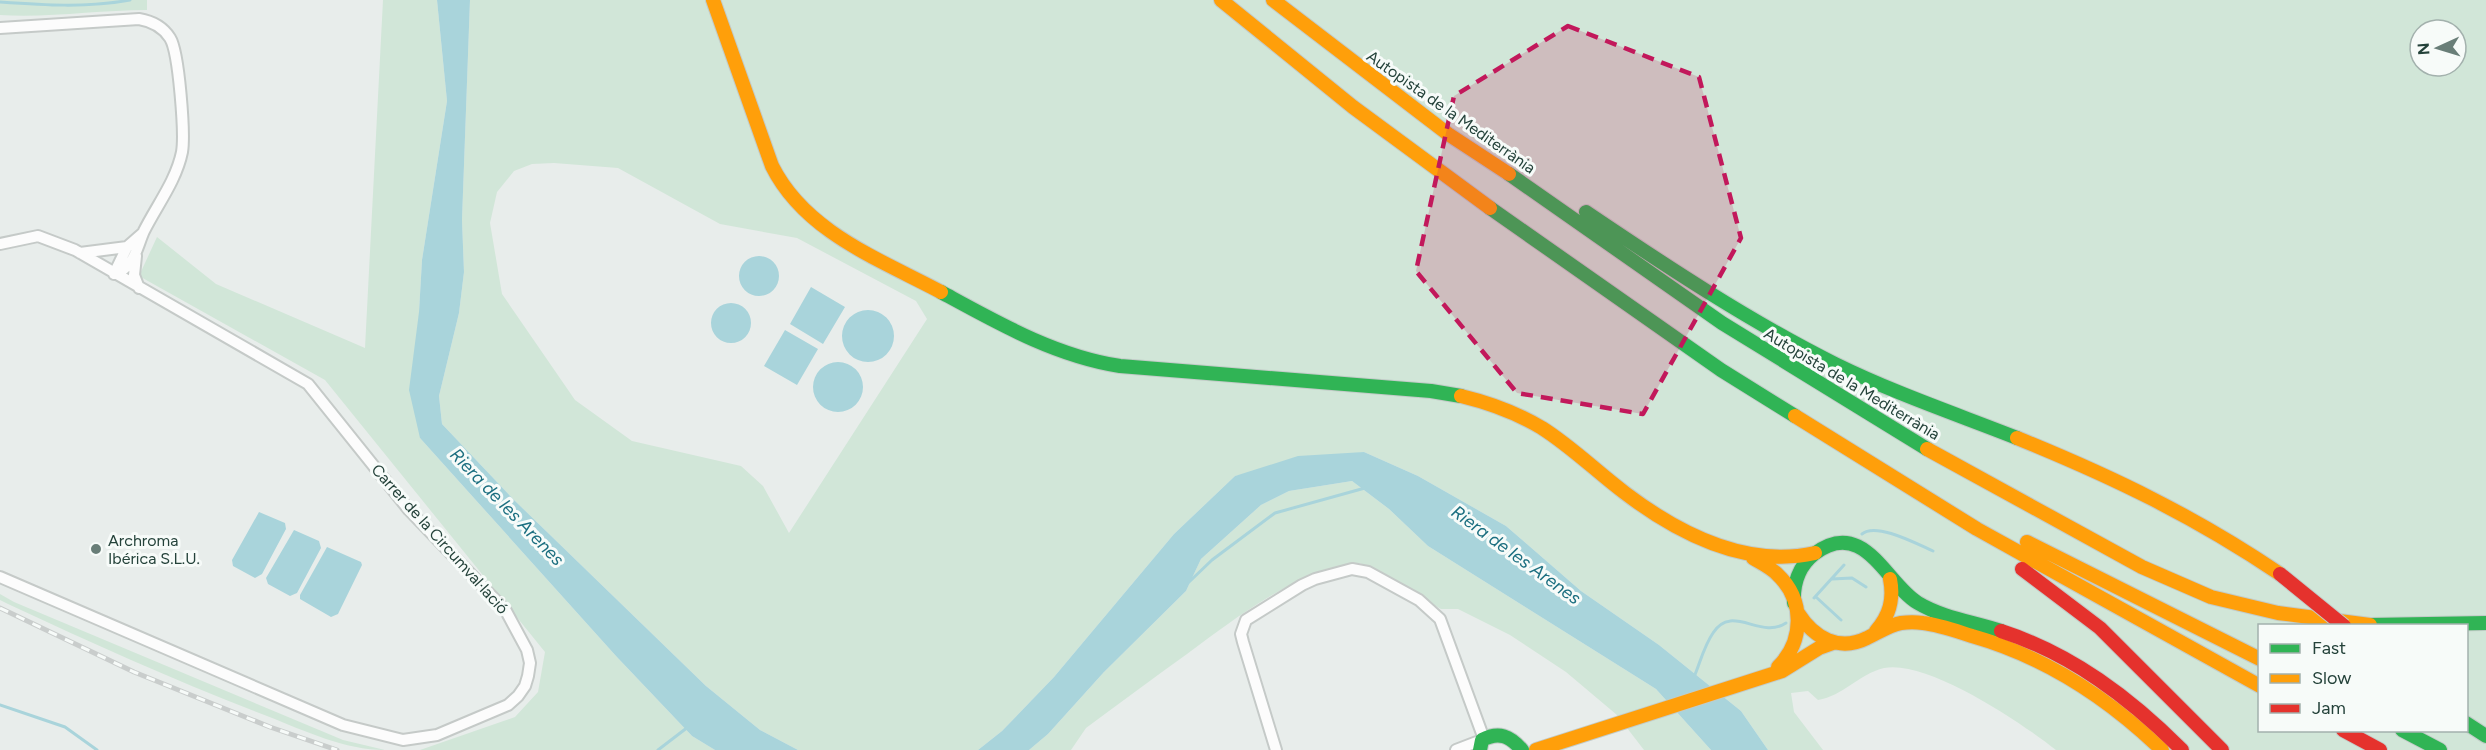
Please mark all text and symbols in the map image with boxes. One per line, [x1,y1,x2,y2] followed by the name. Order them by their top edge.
[2408,18,2468,78] north arrow
[2414,42,2433,56] text: N
[1363,46,1539,178] street label: Autopista de la Mediterrània
[1761,324,1943,444] street label: Autopista de la Mediterrània
[445,444,569,571] water label: Riera de les Arenes
[368,460,512,618] street label: Carrer de la Circumval·lació
[1447,501,1585,610] water label: Riera de les Arenes
[108,531,200,568] place label: Archroma Ibérica S.L.U.
[89,542,103,556] marker: Archroma Ibérica S.L.U.
[2258,624,2468,732] legend
[2312,637,2346,659] text: Fast
[2312,667,2351,689] text: Slow
[2312,697,2346,719] text: Jam

